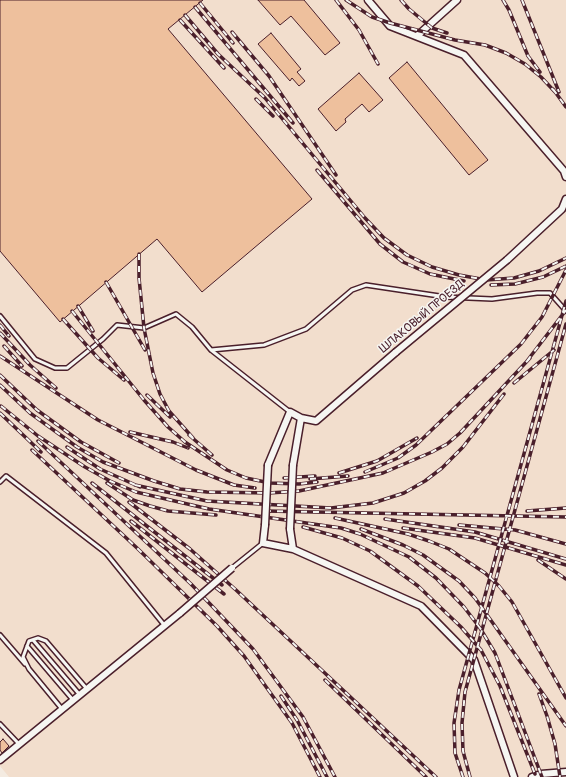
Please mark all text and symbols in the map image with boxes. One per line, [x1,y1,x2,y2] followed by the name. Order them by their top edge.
[377,277,467,357] street label: ШЛАКОВЫЙ ПРОЕЗД

